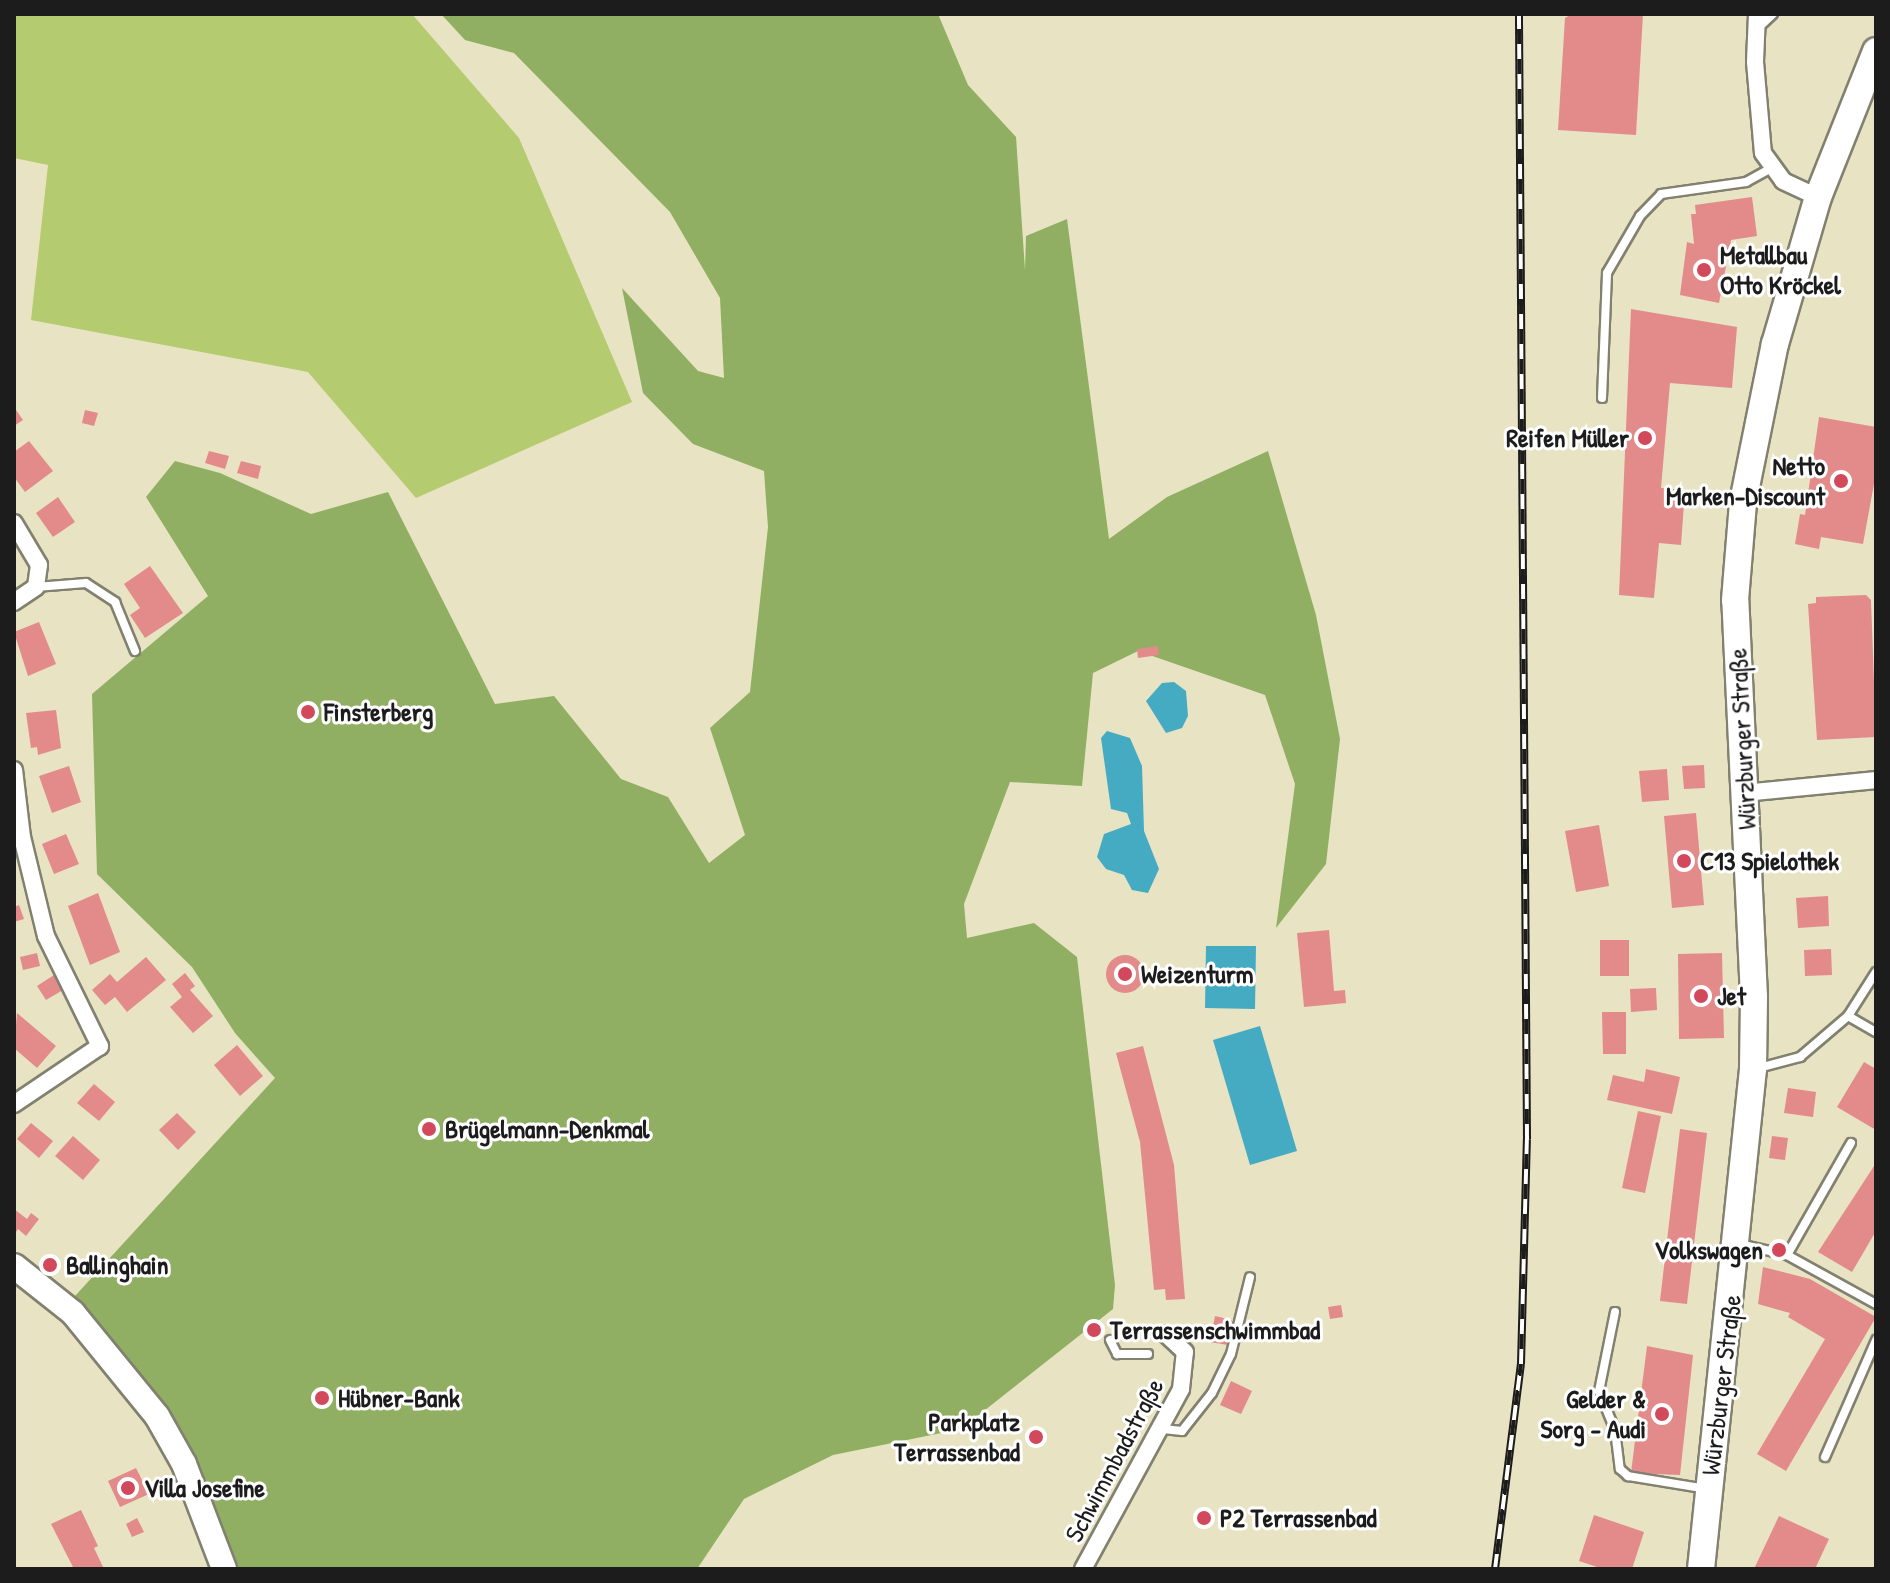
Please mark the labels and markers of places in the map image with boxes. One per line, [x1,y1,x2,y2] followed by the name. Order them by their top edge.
[1720,239,1841,300] place label: Metallbau Otto Kröckel
[1695,261,1713,279] marker: Metallbau Otto Kröckel
[1506,422,1629,454] place label: Reifen Müller
[1636,429,1654,447] marker: Reifen Müller
[1666,450,1825,512] place label: Netto Marken-Discount
[1832,472,1850,490] marker: Netto Marken-Discount
[324,696,433,728] place label: Finsterberg
[299,703,317,721] marker: Finsterberg
[1700,845,1839,877] place label: C13 Spielothek
[1675,852,1693,870] marker: C13 Spielothek
[1141,958,1253,990] place label: Weizenturm
[1116,965,1134,983] marker: Weizenturm
[1717,980,1746,1012] place label: Jet
[1692,987,1710,1005] marker: Jet
[445,1113,649,1145] place label: Brügelmann-Denkmal
[420,1120,438,1138] marker: Brügelmann-Denkmal
[1654,1234,1763,1266] place label: Volkswagen
[1770,1241,1788,1259] marker: Volkswagen
[66,1249,168,1281] place label: Ballinghain
[41,1256,59,1274] marker: Ballinghain
[1110,1314,1320,1346] place label: Terrassenschwimmbad
[1085,1321,1103,1339] marker: Terrassenschwimmbad
[338,1382,460,1414] place label: Hübner-Bank
[1540,1383,1646,1444] place label: Gelder & Sorg - Audi
[313,1389,331,1407] marker: Hübner-Bank
[1653,1405,1671,1423] marker: Gelder & Sorg - Audi
[894,1406,1020,1468] place label: Parkplatz Terrassenbad
[1027,1428,1045,1446] marker: Parkplatz Terrassenbad
[144,1472,265,1504] place label: Villa Josefine
[119,1479,137,1497] marker: Villa Josefine
[1220,1502,1377,1534] place label: P2 Terrassenbad
[1195,1509,1213,1527] marker: P2 Terrassenbad

